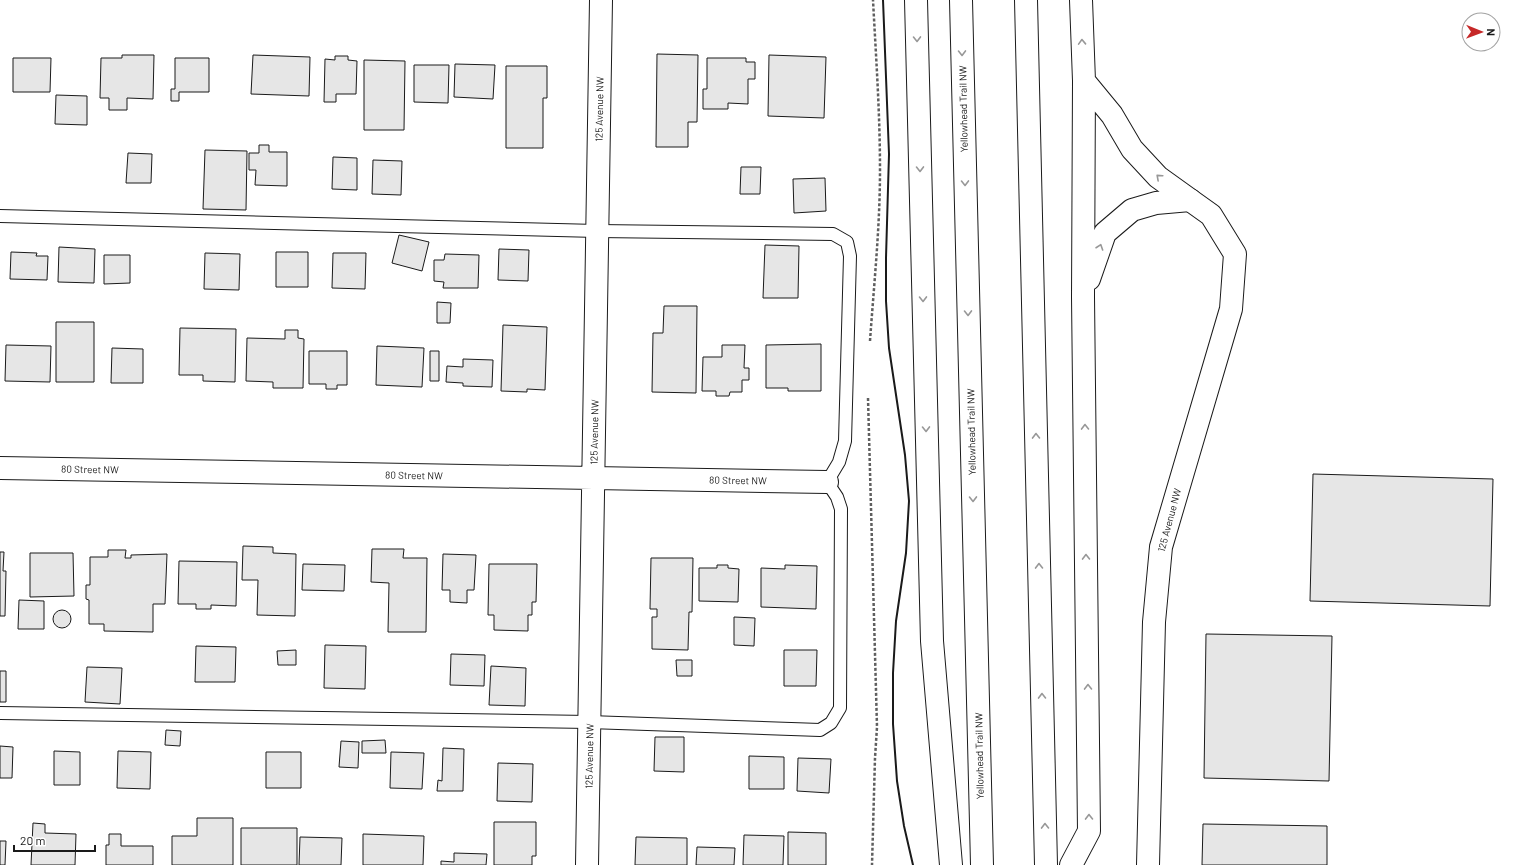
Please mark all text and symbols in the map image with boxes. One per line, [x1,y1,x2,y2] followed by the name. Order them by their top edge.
[1461,12,1501,52] north arrow
[1485,28,1498,36] text: N
[913,36,921,42] one-way arrow
[1078,39,1086,45] one-way arrow
[958,50,966,56] one-way arrow
[956,65,970,153] street label: Yellowhead Trail NW
[592,76,606,142] street label: 125 Avenue NW
[916,166,924,172] one-way arrow
[1156,174,1163,181] one-way arrow
[961,180,969,186] one-way arrow
[1095,244,1104,251] one-way arrow
[919,296,927,302] one-way arrow
[964,310,973,316] one-way arrow
[964,388,978,476] street label: Yellowhead Trail NW
[587,399,601,465] street label: 125 Avenue NW
[1081,424,1089,430] one-way arrow
[922,426,931,432] one-way arrow
[1032,433,1040,439] one-way arrow
[61,462,119,476] street label: 80 Street NW
[385,468,443,482] street label: 80 Street NW
[709,473,767,487] street label: 80 Street NW
[1155,487,1183,553] street label: 125 Avenue NW
[969,496,977,502] one-way arrow
[1082,554,1091,560] one-way arrow
[1035,563,1043,569] one-way arrow
[1084,684,1092,690] one-way arrow
[1038,693,1046,699] one-way arrow
[972,712,986,800] street label: Yellowhead Trail NW
[582,723,596,789] street label: 125 Avenue NW
[1085,814,1093,820] one-way arrow
[1041,823,1049,829] one-way arrow
[14,827,95,853] scale bar
[20,833,46,847] text: 20 m

